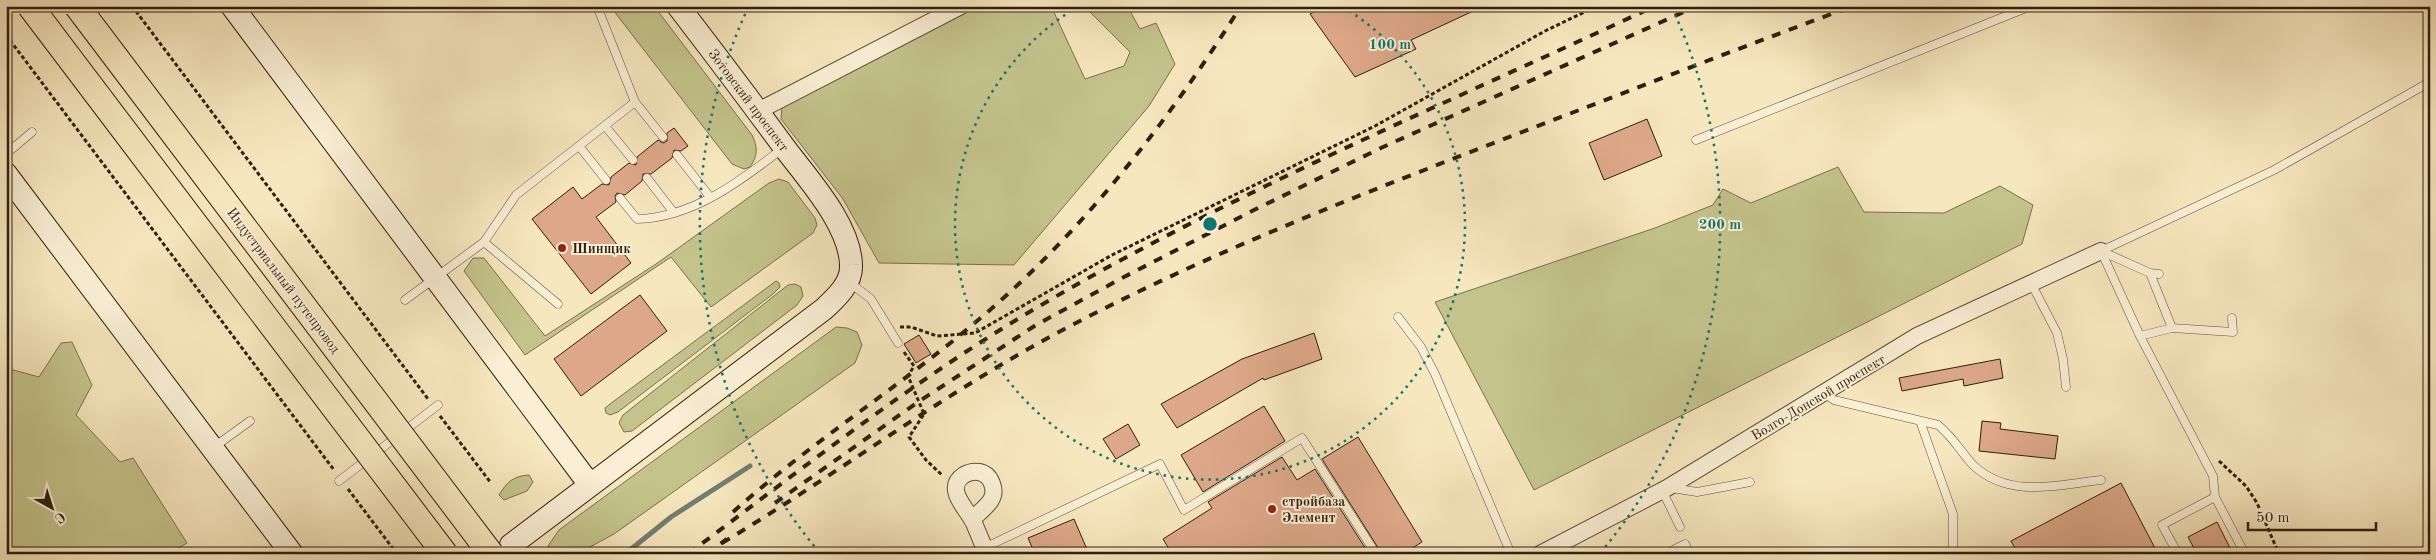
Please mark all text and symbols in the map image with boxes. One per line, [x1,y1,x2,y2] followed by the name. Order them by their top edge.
[1369,38,1411,53] text: 100 m
[705,47,791,155] street label: Зотовский проспект
[224,205,342,356] street label: Индустриальный путепровод
[1201,215,1219,233] centre of rings
[1699,218,1741,233] text: 200 m
[556,242,568,254] marker: Шинщик
[572,242,631,256] place label: Шинщик
[1749,352,1888,443] street label: Волго-Донской проспект
[28,482,78,532] north arrow
[1282,495,1345,525] place label: стройбаза Элемент
[2248,500,2376,532] scale bar
[1266,503,1278,515] marker: стройбаза Элемент
[52,509,68,526] text: С
[2256,511,2290,526] text: 50 m

